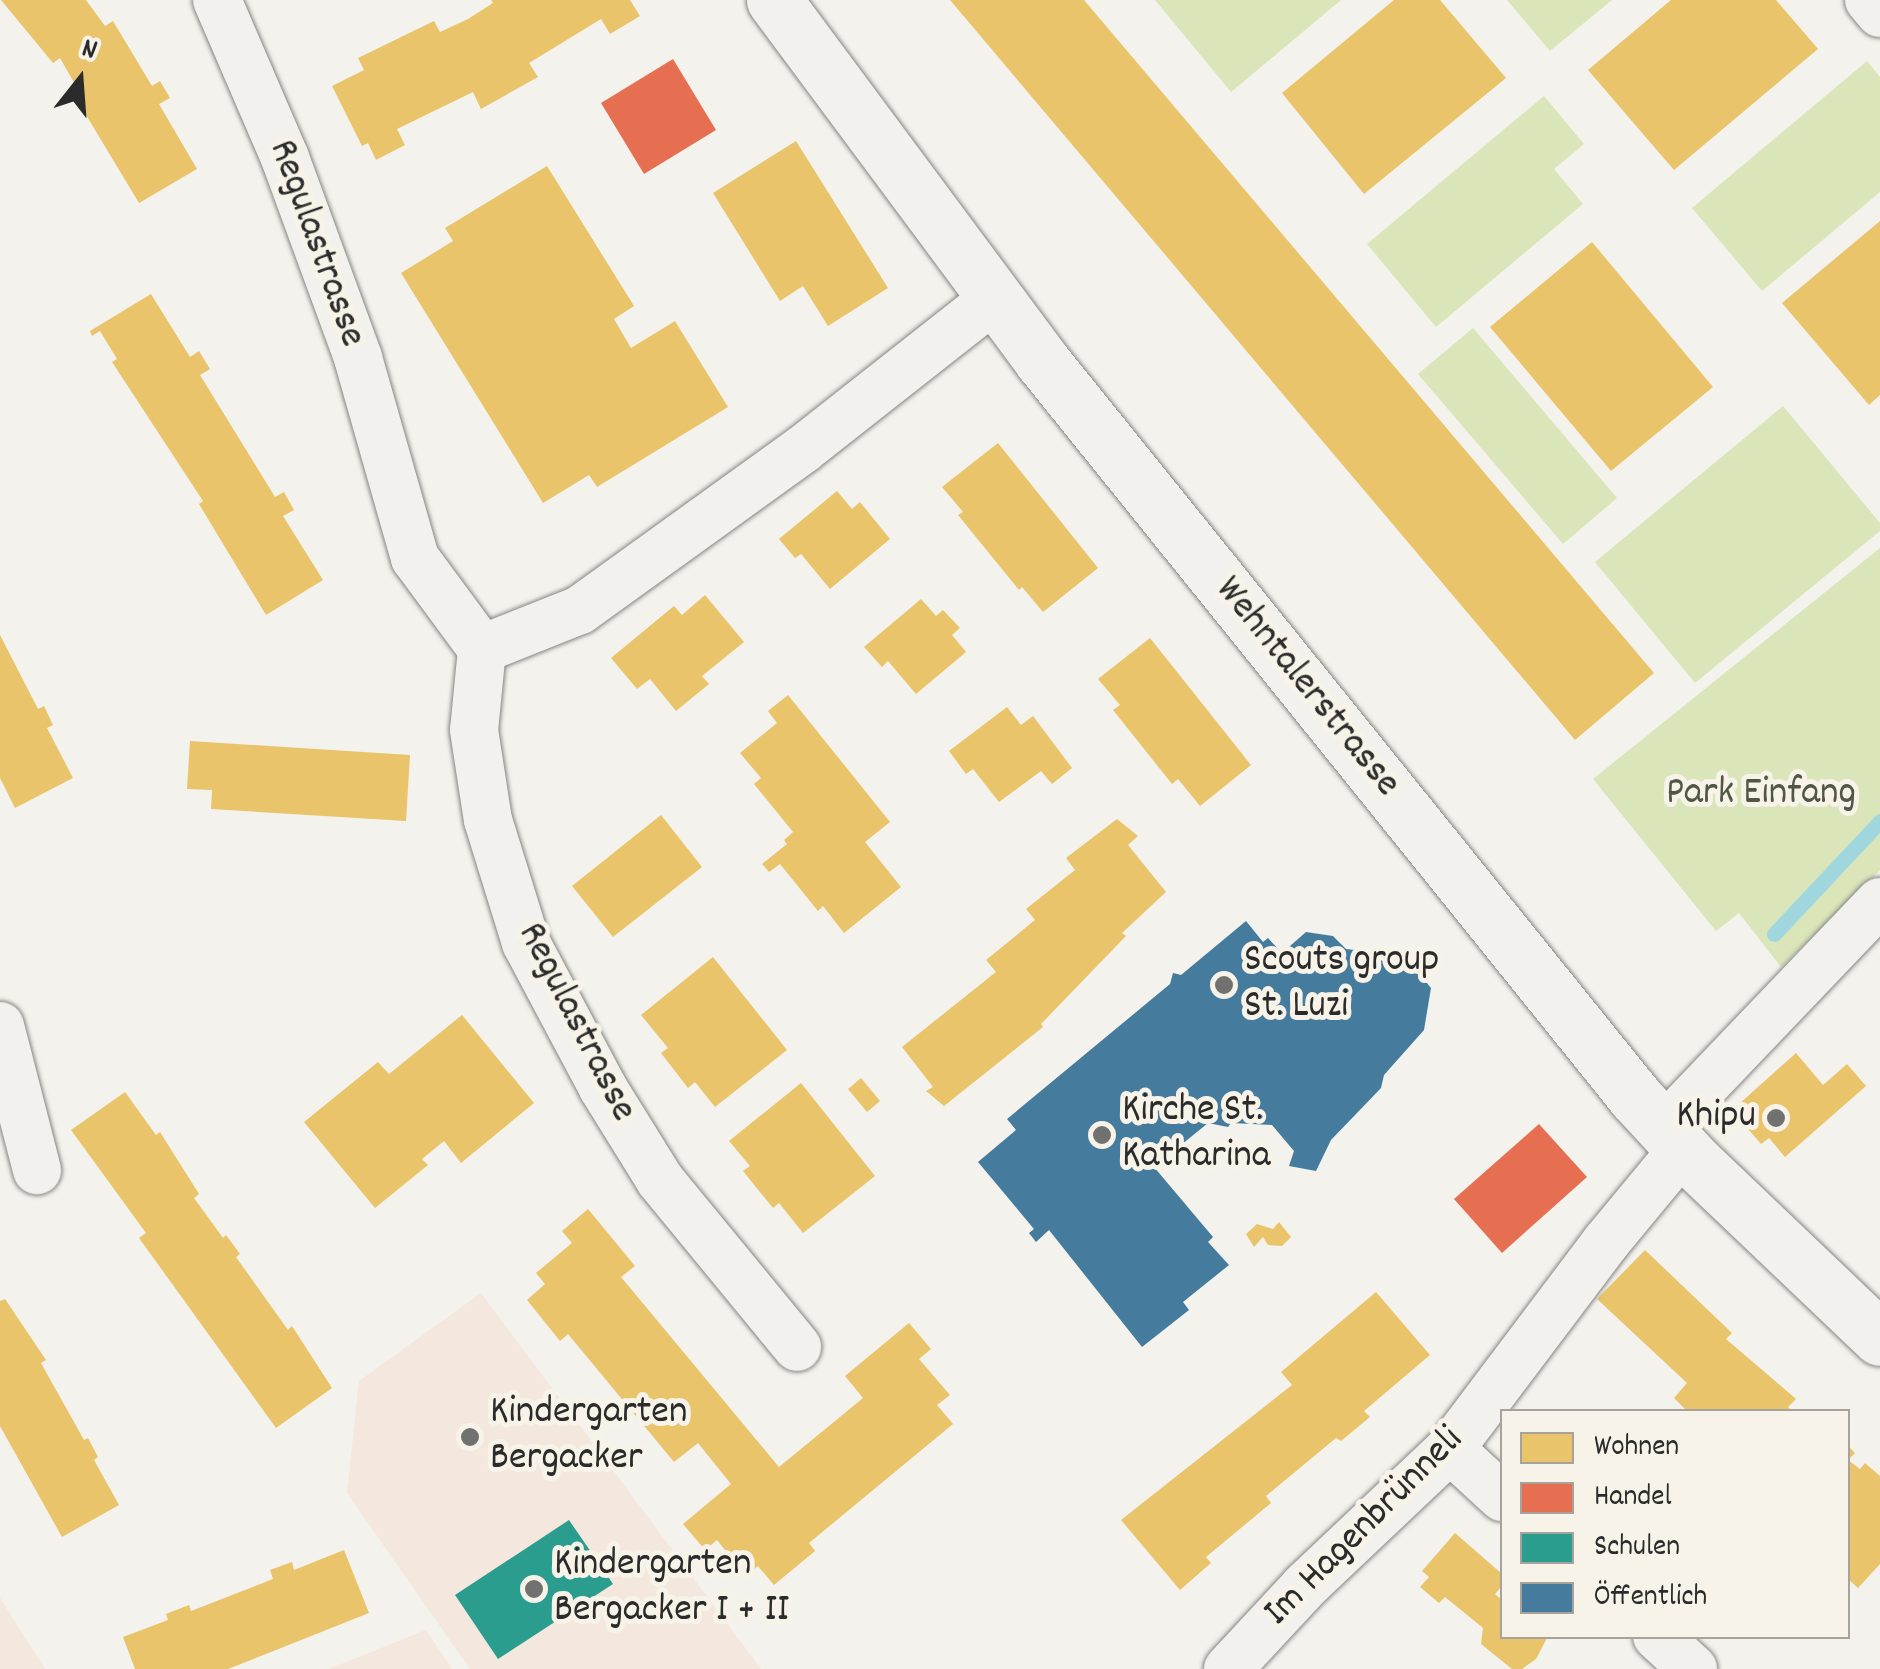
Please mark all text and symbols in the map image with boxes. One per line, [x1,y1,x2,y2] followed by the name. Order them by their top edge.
[30,30,130,130] north arrow
[76,30,101,72] text: N
[255,134,375,354] street label: Regulastrasse
[1203,568,1409,808] street label: Wehntalerstrasse
[1666,771,1856,819] park label: Park Einfang
[504,916,646,1130] street label: Regulastrasse
[1244,938,1439,1032] place label: Scouts group St. Luzi
[1213,974,1235,996] marker: Scouts group St. Luzi
[1122,1088,1270,1182] place label: Kirche St. Katharina
[1676,1094,1756,1142] place label: Khipu
[1765,1107,1787,1129] marker: Khipu
[1091,1124,1113,1146] marker: Kirche St. Katharina
[490,1390,687,1484] place label: Kindergarten Bergacker
[1500,1409,1850,1639] legend
[1255,1418,1475,1638] street label: Im Hagenbrünneli
[459,1426,481,1448] marker: Kindergarten Bergacker
[1594,1427,1679,1470] text: Wohnen
[1594,1477,1672,1520] text: Handel
[1594,1527,1680,1570] text: Schulen
[554,1542,789,1636] place label: Kindergarten Bergacker I + II
[1594,1577,1707,1620] text: Öffentlich
[523,1578,545,1600] marker: Kindergarten Bergacker I + II

